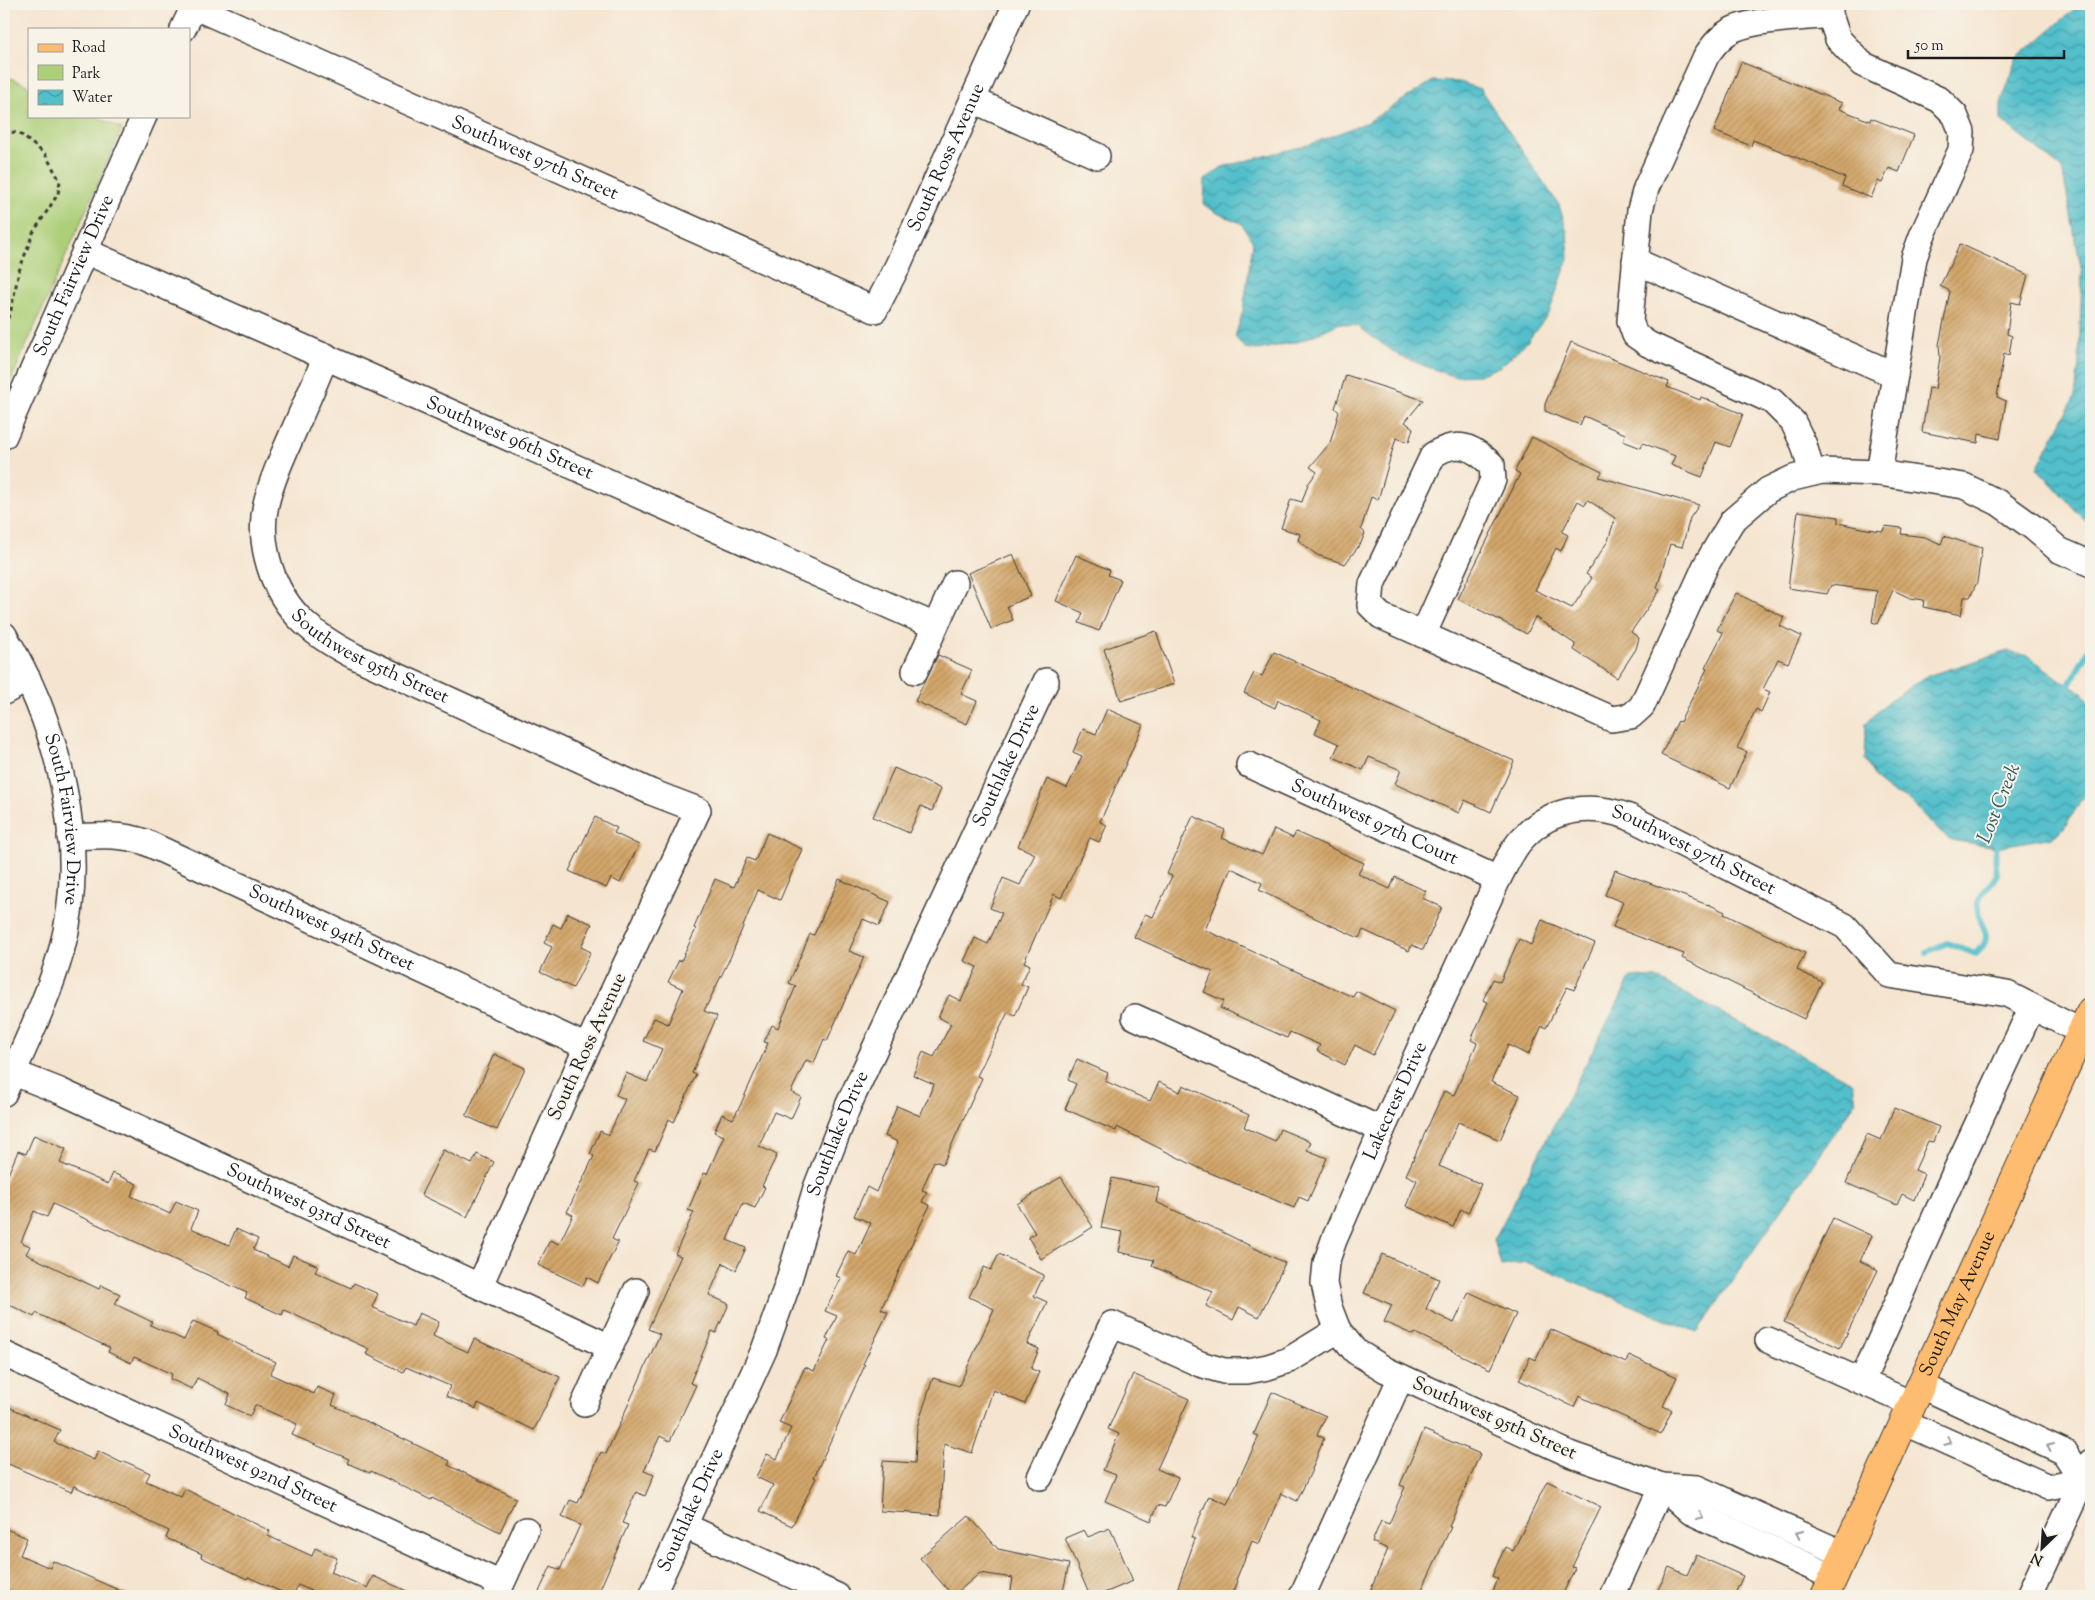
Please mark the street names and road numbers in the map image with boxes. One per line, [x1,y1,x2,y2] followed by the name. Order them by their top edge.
[901,79,992,236] street label: South Ross Avenue
[447,109,623,208] street label: Southwest 97th Street
[27,191,121,361] street label: South Fairview Drive
[422,390,598,487] street label: Southwest 96th Street
[284,603,454,711] street label: Southwest 95th Street
[966,699,1047,832] street label: Southlake Drive
[37,730,86,907] street label: South Fairview Drive
[1287,772,1463,873] street label: Southwest 97th Court
[1608,799,1780,902] street label: Southwest 97th Street
[244,878,419,979] street label: Southwest 94th Street
[542,969,634,1125] street label: South Ross Avenue
[1357,1037,1435,1164] street label: Lakecrest Drive
[801,1067,876,1200] street label: Southlake Drive
[222,1157,395,1257] street label: Southwest 93rd Street
[1913,1226,2003,1381] street label: South May Avenue
[1408,1371,1581,1468] street label: Southwest 95th Street
[164,1418,342,1520] street label: Southwest 92nd Street
[651,1444,731,1577] street label: Southlake Drive

